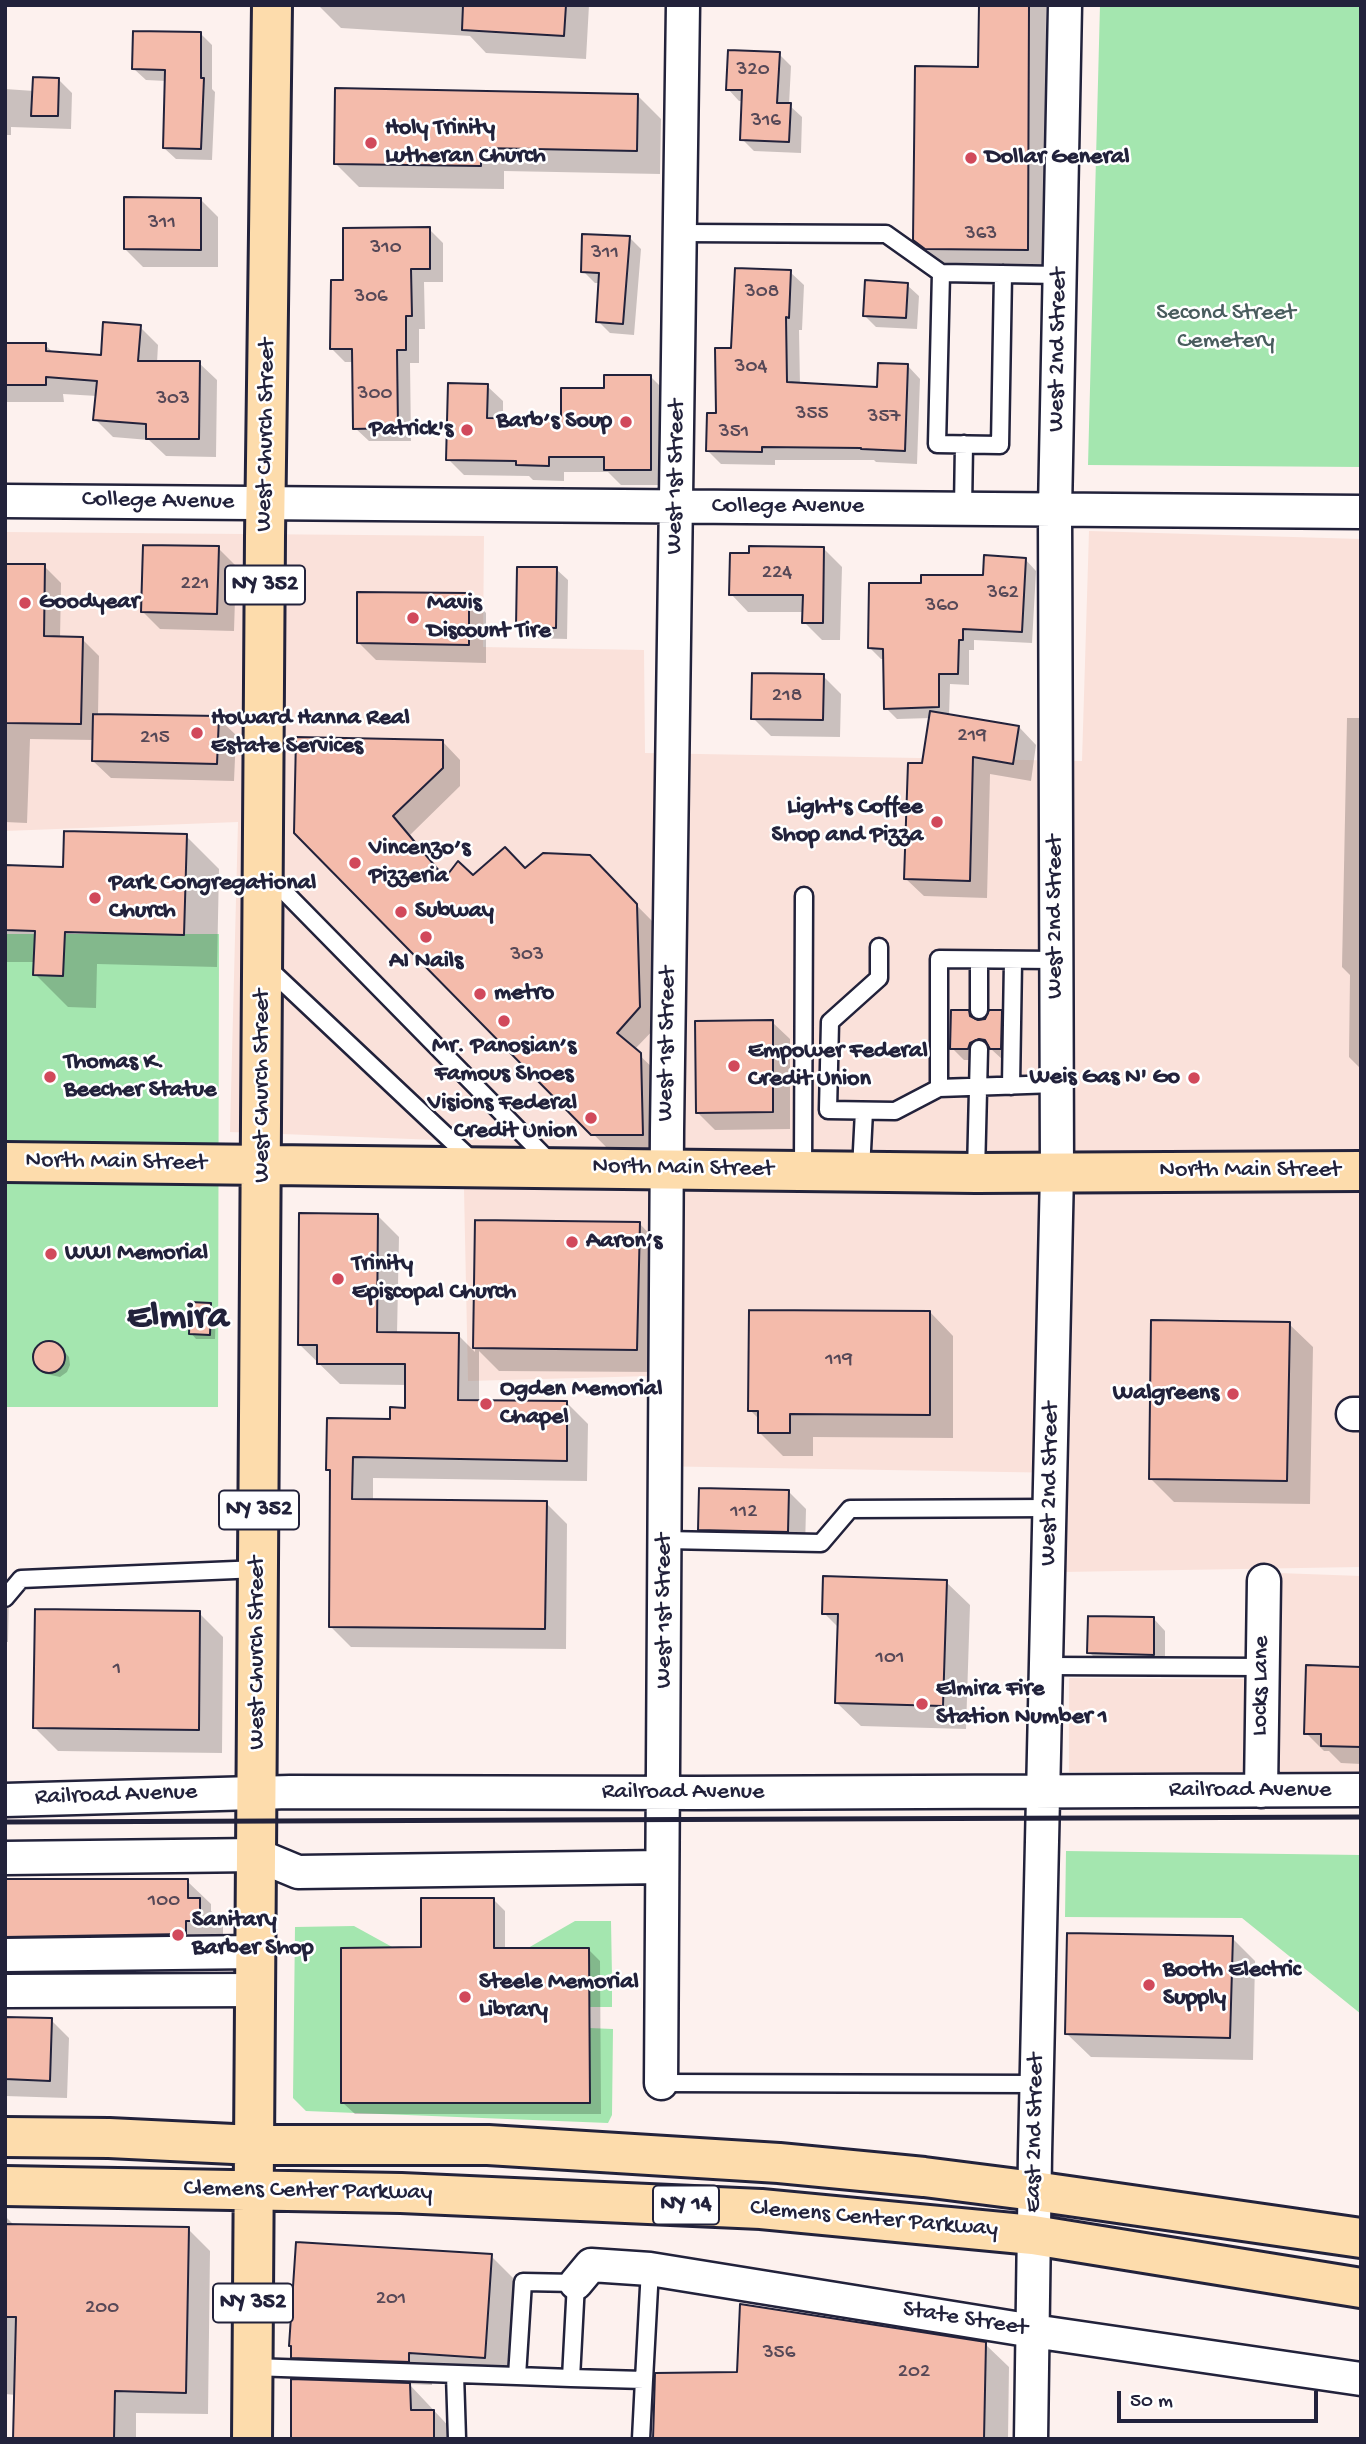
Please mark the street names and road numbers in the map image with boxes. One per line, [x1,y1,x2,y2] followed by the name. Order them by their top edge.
[1043,268,1075,432] street label: West 2nd Street
[251,338,283,532] street label: West Church Street
[661,399,693,555] street label: West 1st Street
[82,486,234,518] street label: College Avenue
[712,493,864,521] street label: College Avenue
[225,566,305,604] road number: NY 352
[1042,835,1070,999] street label: West 2nd Street
[652,966,684,1122] street label: West 1st Street
[249,989,277,1183] street label: West Church Street
[25,1147,207,1179] street label: North Main Street
[592,1153,774,1185] street label: North Main Street
[1159,1157,1341,1185] street label: North Main Street
[1035,1402,1067,1566] street label: West 2nd Street
[219,1490,299,1530] road number: NY 352
[651,1533,679,1689] street label: West 1st Street
[244,1556,272,1750] street label: West Church Street
[1247,1635,1277,1737] street label: Locks Lane
[1169,1777,1331,1805] street label: Railroad Avenue
[34,1779,198,1813] street label: Railroad Avenue
[602,1779,764,1807] street label: Railroad Avenue
[1020,2053,1052,2213] street label: East 2nd Street
[183,2175,433,2209] street label: Clemens Center Parkway
[653,2186,719,2224] road number: NY 14
[749,2195,999,2245] street label: Clemens Center Parkway
[213,2284,293,2322] road number: NY 352
[900,2296,1030,2344] street label: State Street

